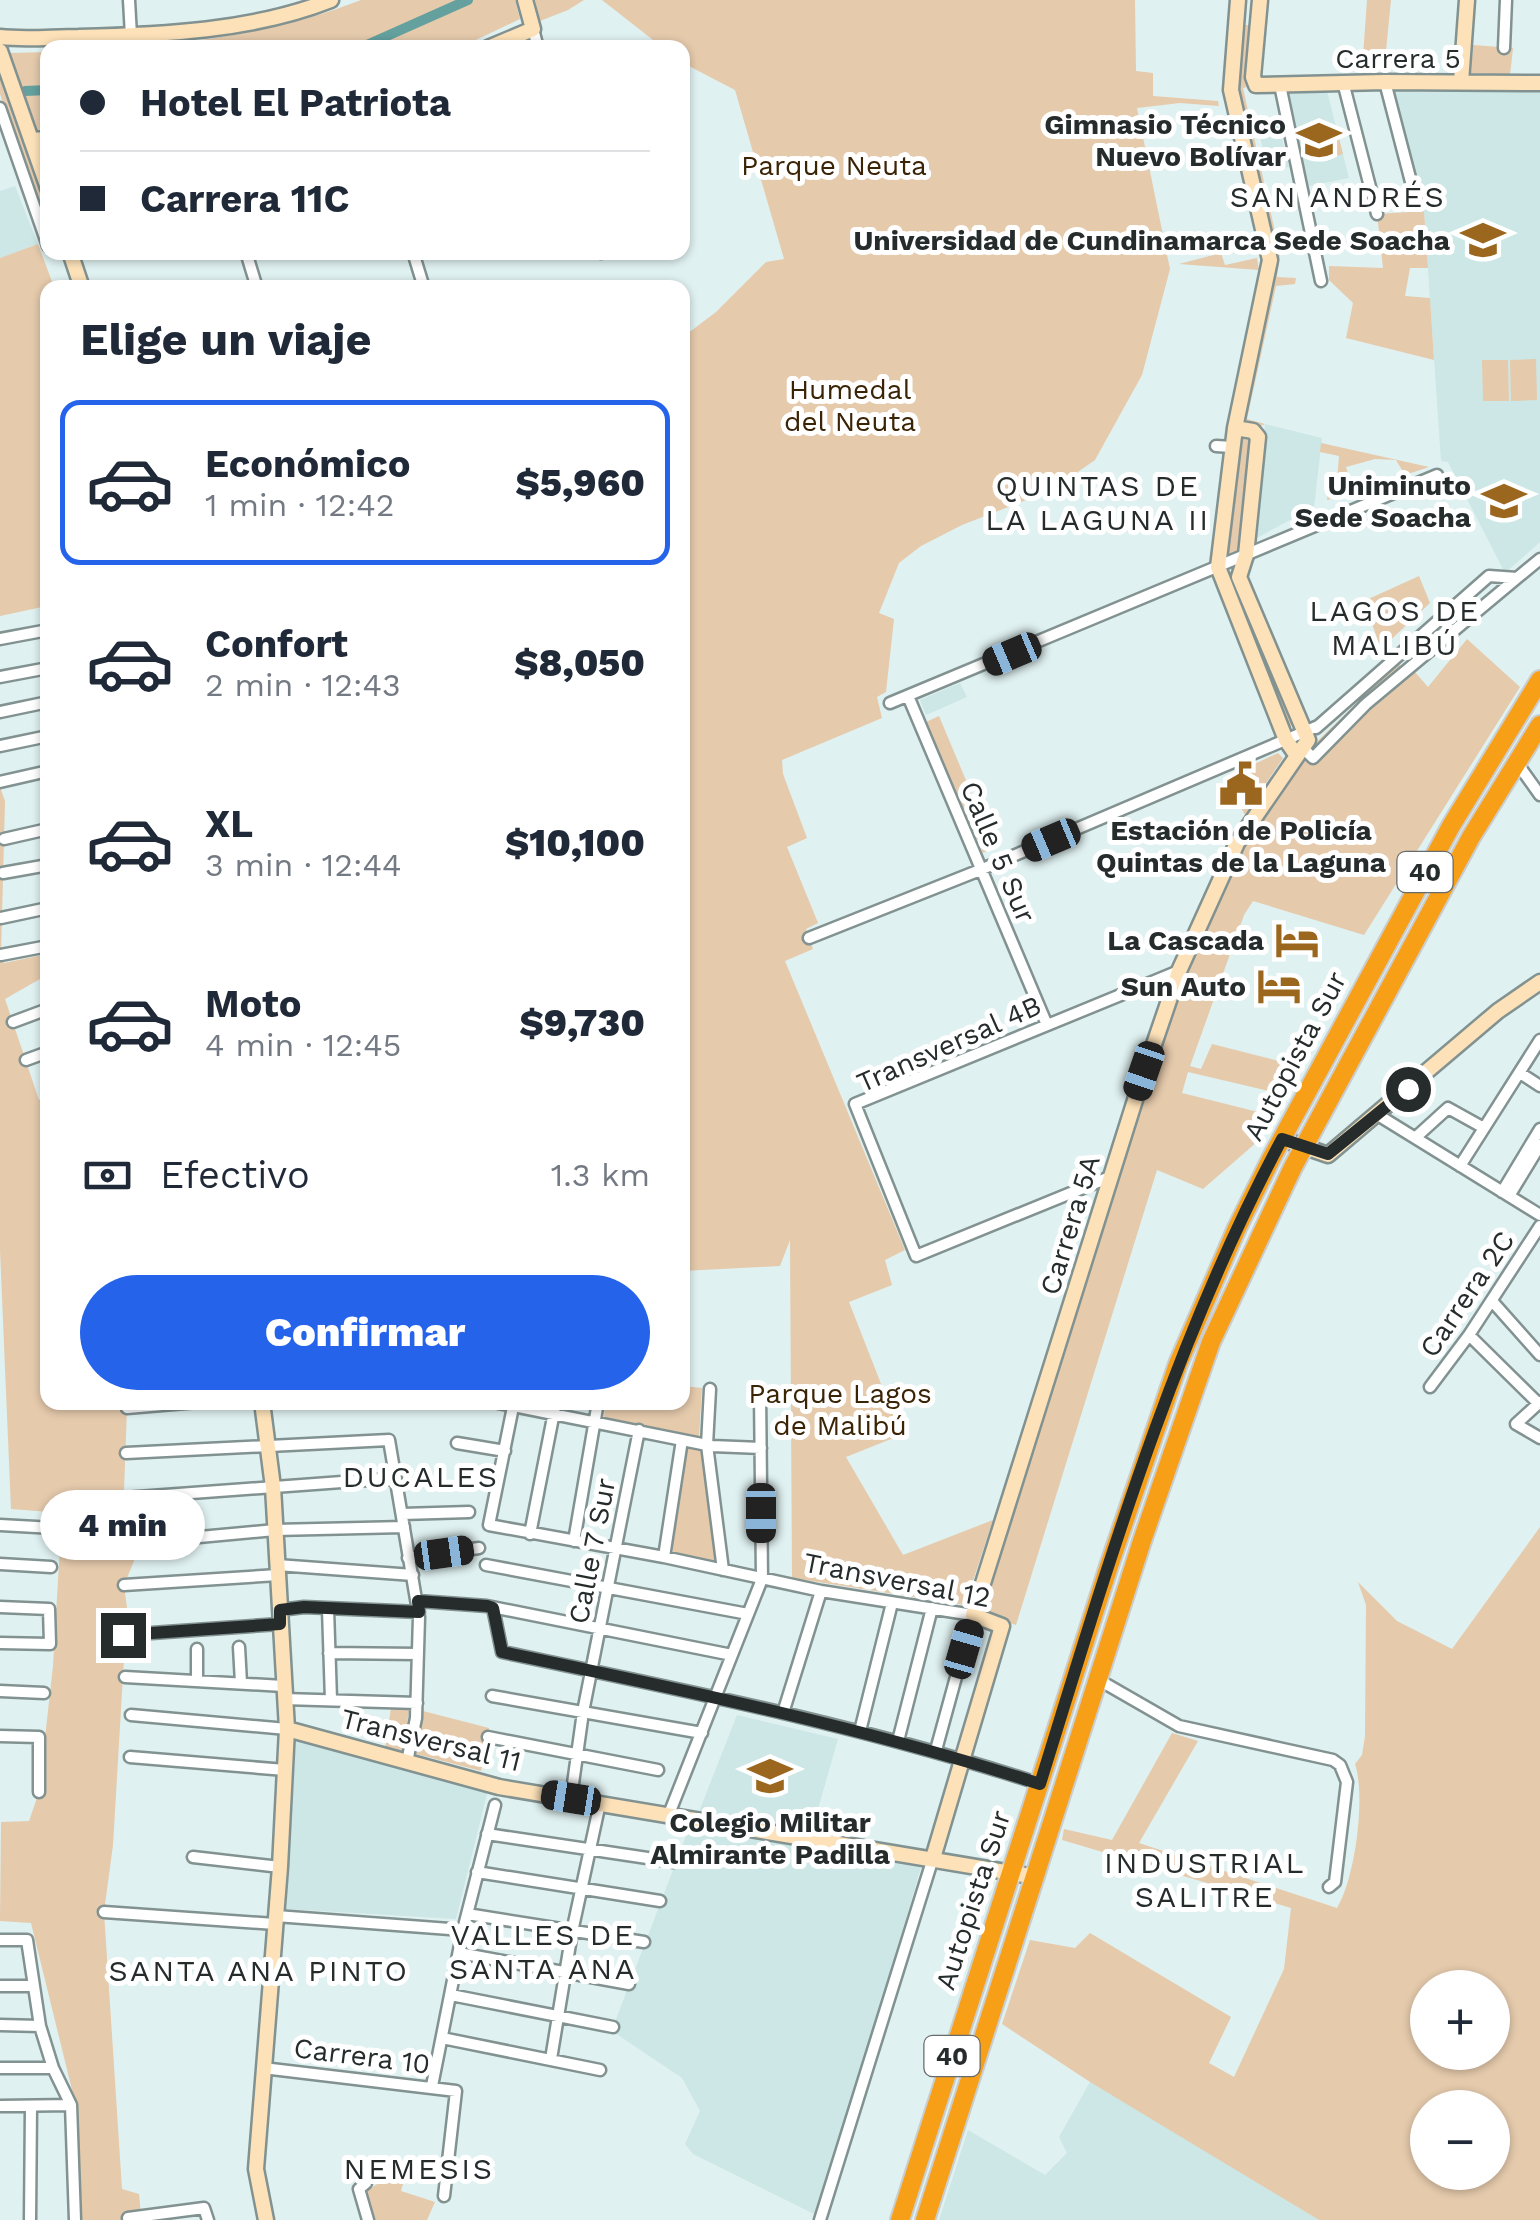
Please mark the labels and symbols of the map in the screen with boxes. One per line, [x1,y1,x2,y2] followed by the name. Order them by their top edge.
[1335,42,1461,75] street label: Carrera 5
[1044,108,1286,173] place label: Gimnasio Técnico Nuevo Bolívar
[1295,116,1343,164] school or university icon: Gimnasio Técnico Nuevo Bolívar
[741,149,927,182] park label: Parque Neuta
[1230,179,1446,214] district label: SAN ANDRÉS
[1459,216,1507,264] school or university icon: Universidad de Cundinamarca Sede Soacha
[854,224,1451,257] place label: Universidad de Cundinamarca Sede Soacha
[784,373,916,438] park label: Humedal del Neuta
[985,468,1211,537] district label: QUINTAS DE LA LAGUNA II
[1295,469,1472,534] place label: Uniminuto Sede Soacha
[1480,477,1528,525] school or university icon: Uniminuto Sede Soacha
[1309,593,1481,662] district label: LAGOS DE MALIBÚ
[979,628,1045,680] car
[1217,760,1265,808] public building icon: Estación de Policía Quintas de la Laguna
[953,776,1043,928] street label: Calle 5 Sur
[1018,814,1084,866] car
[1096,814,1387,879] place label: Estación de Policía Quintas de la Laguna
[1398,852,1452,892] road number: 40
[1273,916,1321,964] hotel icon: La Cascada
[1107,924,1265,957] place label: La Cascada
[1255,962,1303,1010] hotel icon: Sun Auto
[1237,966,1353,1146] street label: Autopista Sur
[1121,970,1246,1003] place label: Sun Auto
[852,989,1046,1099] street label: Transversal 4B
[1120,1038,1168,1104] car
[1386,1067,1431,1112] route start
[1033,1151,1107,1299] street label: Carrera 5A
[1413,1225,1521,1363] street label: Carrera 2C
[748,1377,932,1442] park label: Parque Lagos de Malibú
[342,1459,500,1494] district label: DUCALES
[562,1475,622,1627] street label: Calle 7 Sur
[746,1483,776,1543] car
[41,1490,206,1560] callout: 4 min
[412,1534,476,1572] car
[801,1546,993,1614] street label: Transversal 12
[101,1613,146,1658] route end
[941,1616,987,1682] car
[338,1702,524,1778] street label: Transversal 11
[746,1752,794,1800] school or university icon: Colegio Militar Almirante Padilla
[539,1778,603,1818] car
[650,1806,891,1871] place label: Colegio Militar Almirante Padilla
[928,1806,1018,1994] street label: Autopista Sur
[1104,1845,1306,1914] district label: INDUSTRIAL SALITRE
[449,1917,637,1986] district label: VALLES DE SANTA ANA
[108,1953,410,1988] district label: SANTA ANA PINTO
[292,2031,432,2081] street label: Carrera 10
[924,2036,980,2076] road number: 40
[344,2151,494,2186] district label: NEMESIS

